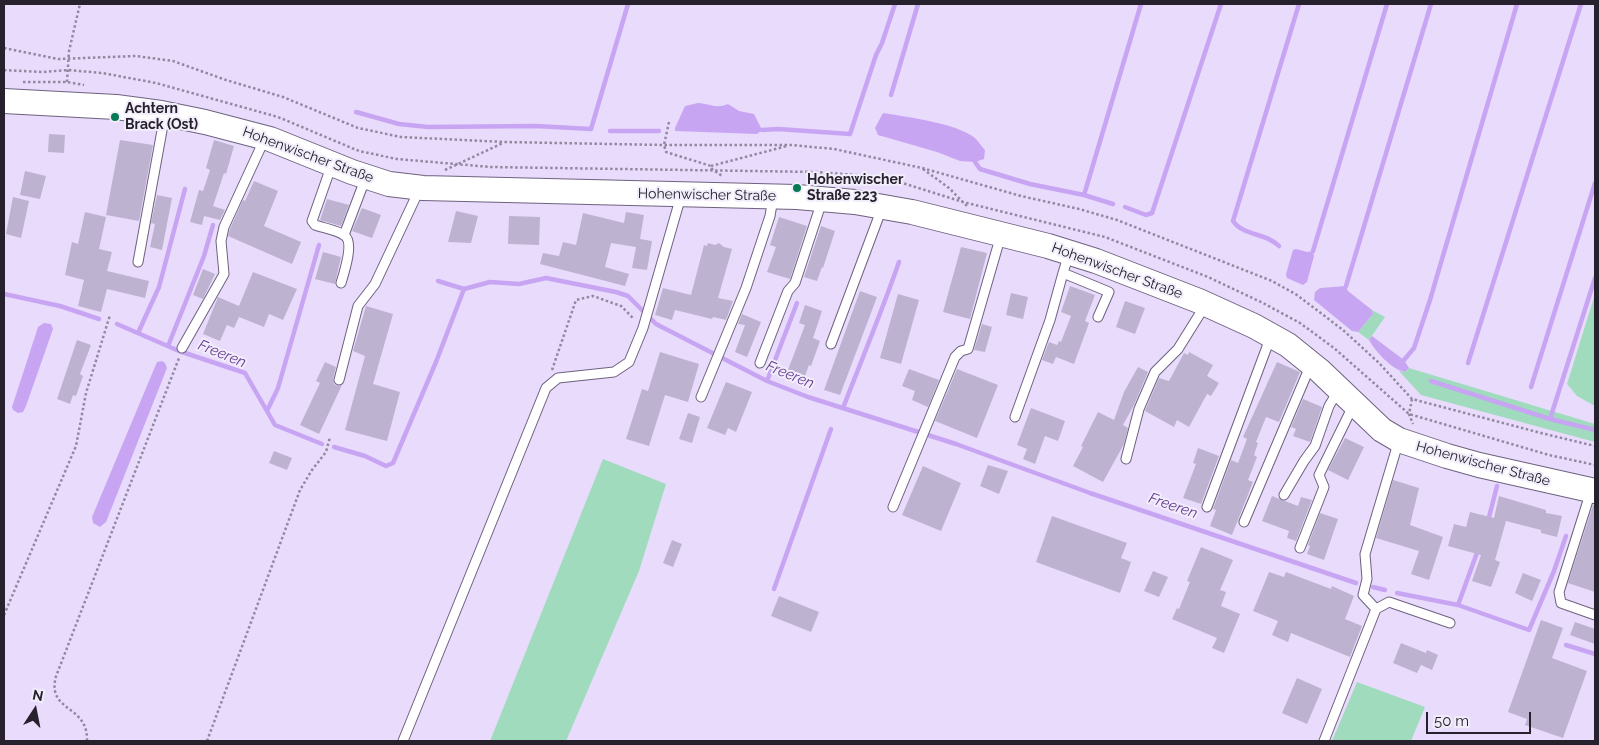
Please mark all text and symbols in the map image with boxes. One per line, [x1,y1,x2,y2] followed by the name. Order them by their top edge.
[125,101,198,134] place label: Achtern Brack (Ost)
[109,111,121,123] marker: Achtern Brack (Ost)
[240,123,376,187] street label: Hohenwischer Straße
[807,172,903,204] place label: Hohenwischer Straße 223
[791,182,803,194] marker: Hohenwischer Straße 223
[638,185,776,205] street label: Hohenwischer Straße
[1049,239,1185,303] street label: Hohenwischer Straße
[195,336,249,372] water label: Freeren
[763,357,817,393] water label: Freeren
[1414,438,1552,490] street label: Hohenwischer Straße
[1146,489,1200,523] water label: Freeren
[10,685,60,735] north arrow
[31,686,45,704] text: N
[1429,702,1534,734] scale bar
[1434,712,1469,730] text: 50 m

